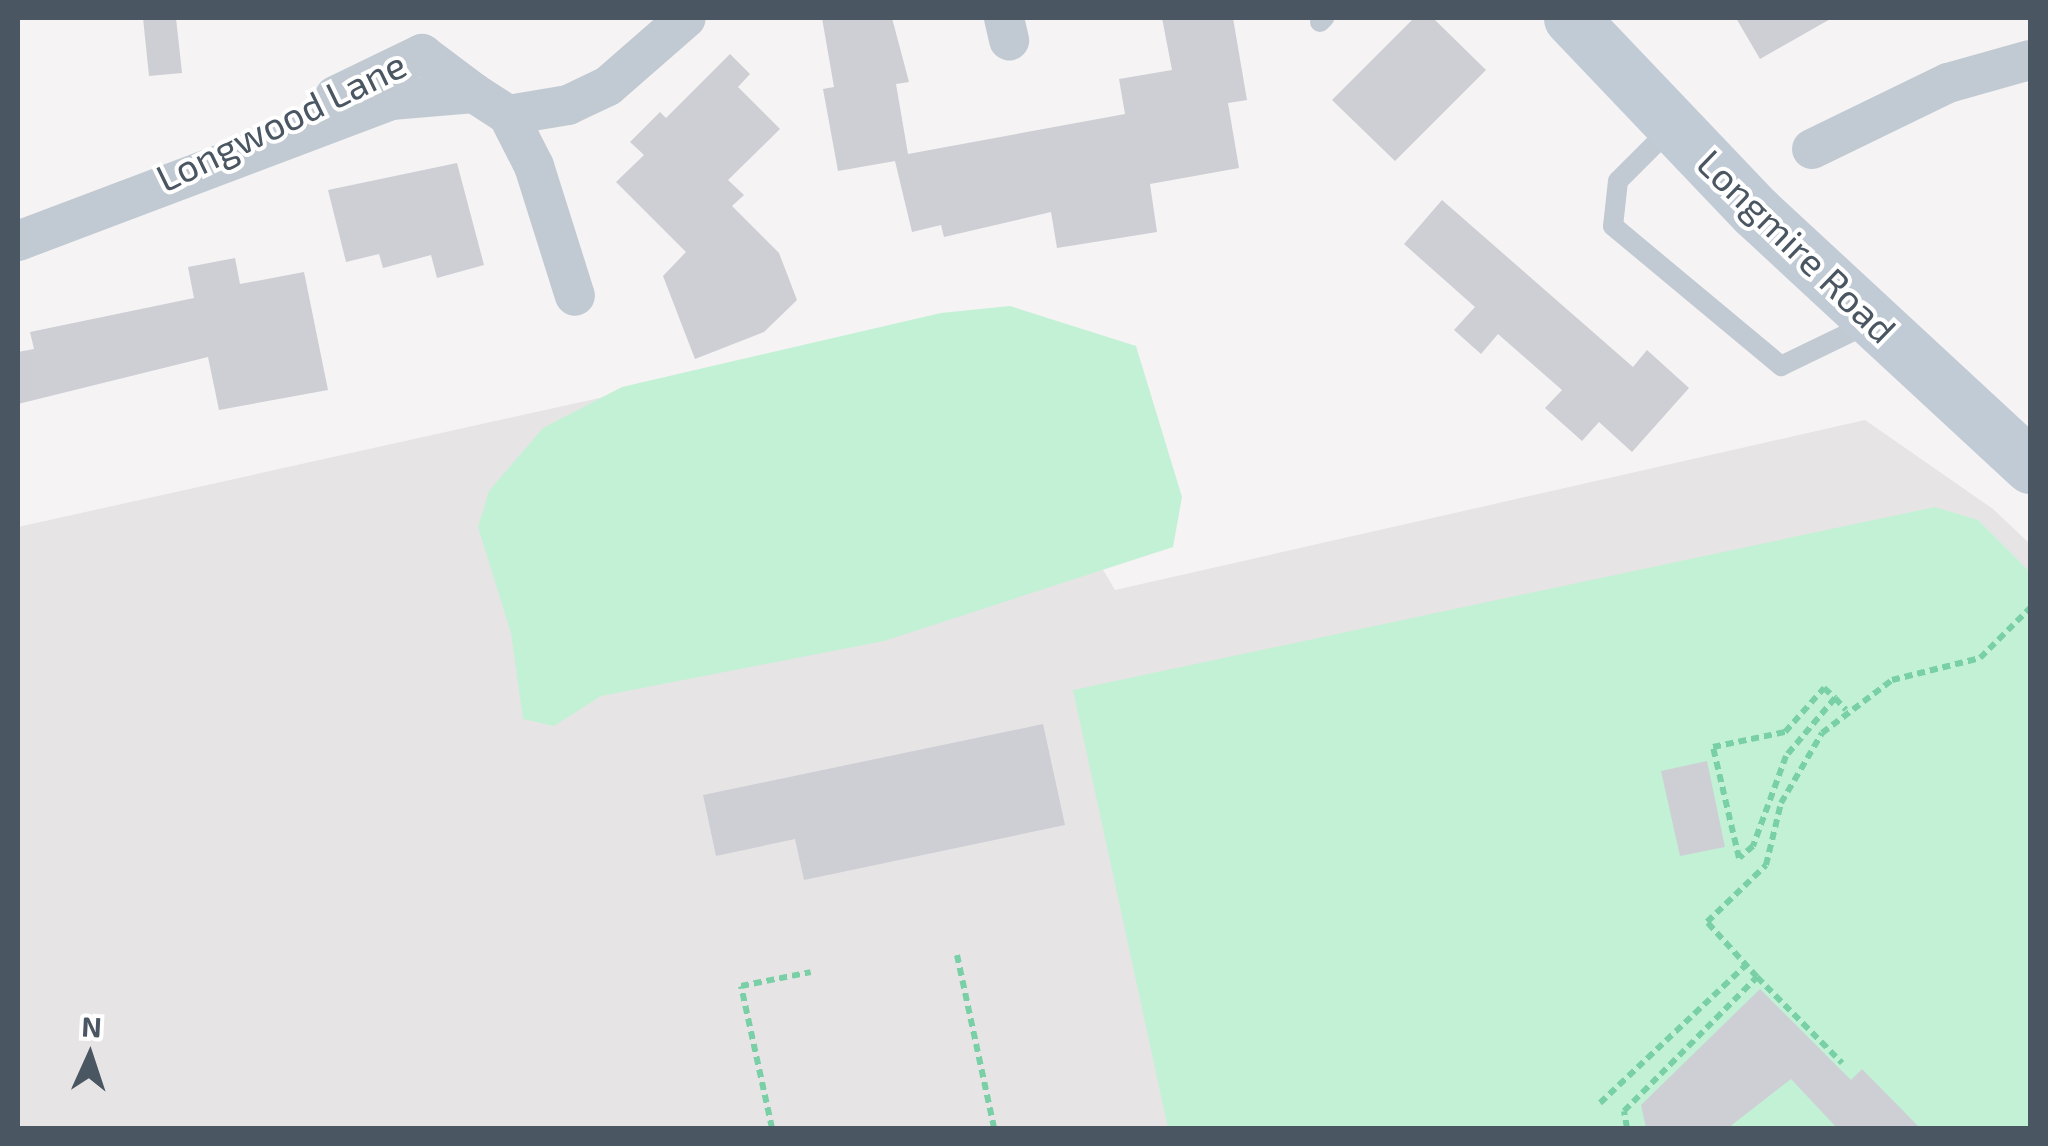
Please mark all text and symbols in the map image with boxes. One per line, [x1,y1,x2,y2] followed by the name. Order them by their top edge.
[149,41,413,201] street label: Longwood Lane
[1688,140,1906,352] street label: Longmire Road
[40,1006,140,1106] north arrow
[81,1009,103,1044] text: N

